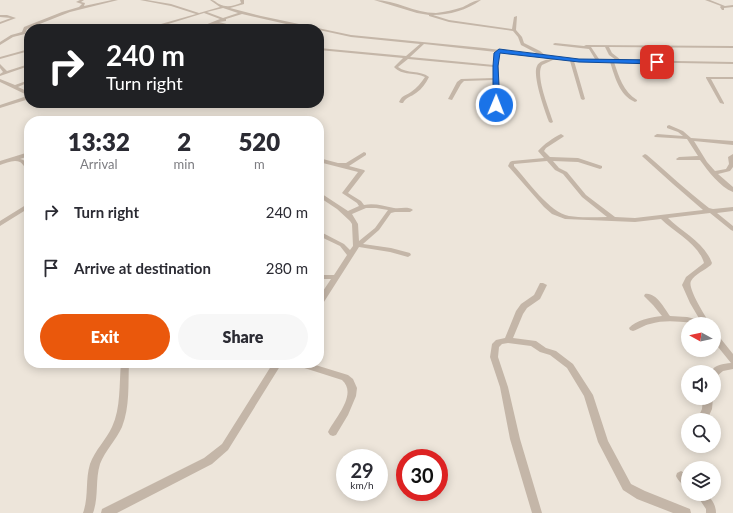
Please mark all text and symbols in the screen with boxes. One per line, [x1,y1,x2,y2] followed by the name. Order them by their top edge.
[106,38,185,72] text: 240 m
[40,40,92,92] icon: right
[640,45,674,79] pin
[646,51,668,73] icon: arrive
[106,72,183,94] text: Turn right
[475,84,517,126] position arrow
[68,127,130,156] text: 13:32
[177,127,191,156] text: 2
[238,127,280,156] text: 520
[80,156,118,172] text: Arrival
[174,156,195,172] text: min
[254,156,265,172] text: m
[40,201,62,223] icon: right
[74,203,139,221] text: Turn right
[266,203,308,221] text: 240 m
[40,257,62,279] icon: arrive
[74,259,211,277] text: Arrive at destination
[266,259,308,277] text: 280 m
[40,314,170,360] button: Exit
[178,314,308,360] button: Share
[681,317,721,357] north arrow
[681,317,721,501] map controls
[681,365,721,405] button: sound
[681,413,721,453] button: search
[396,449,448,501] speed limit sign: 30
[350,458,374,482] text: 29
[681,461,721,501] button: layers
[350,479,374,491] text: km/h

